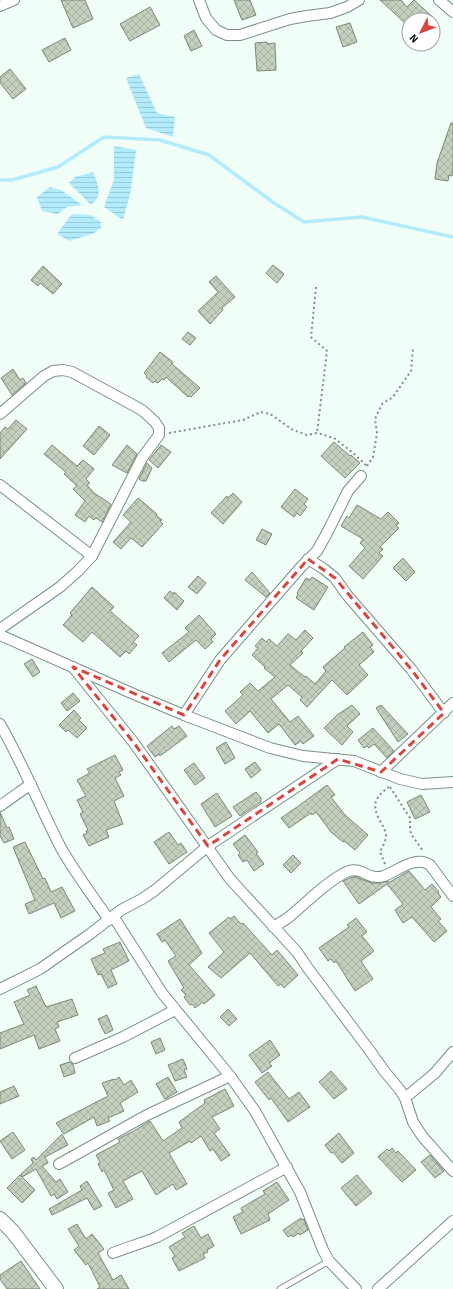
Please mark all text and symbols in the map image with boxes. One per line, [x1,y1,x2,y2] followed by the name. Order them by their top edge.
[401,12,441,52] north arrow
[406,31,422,46] text: N

